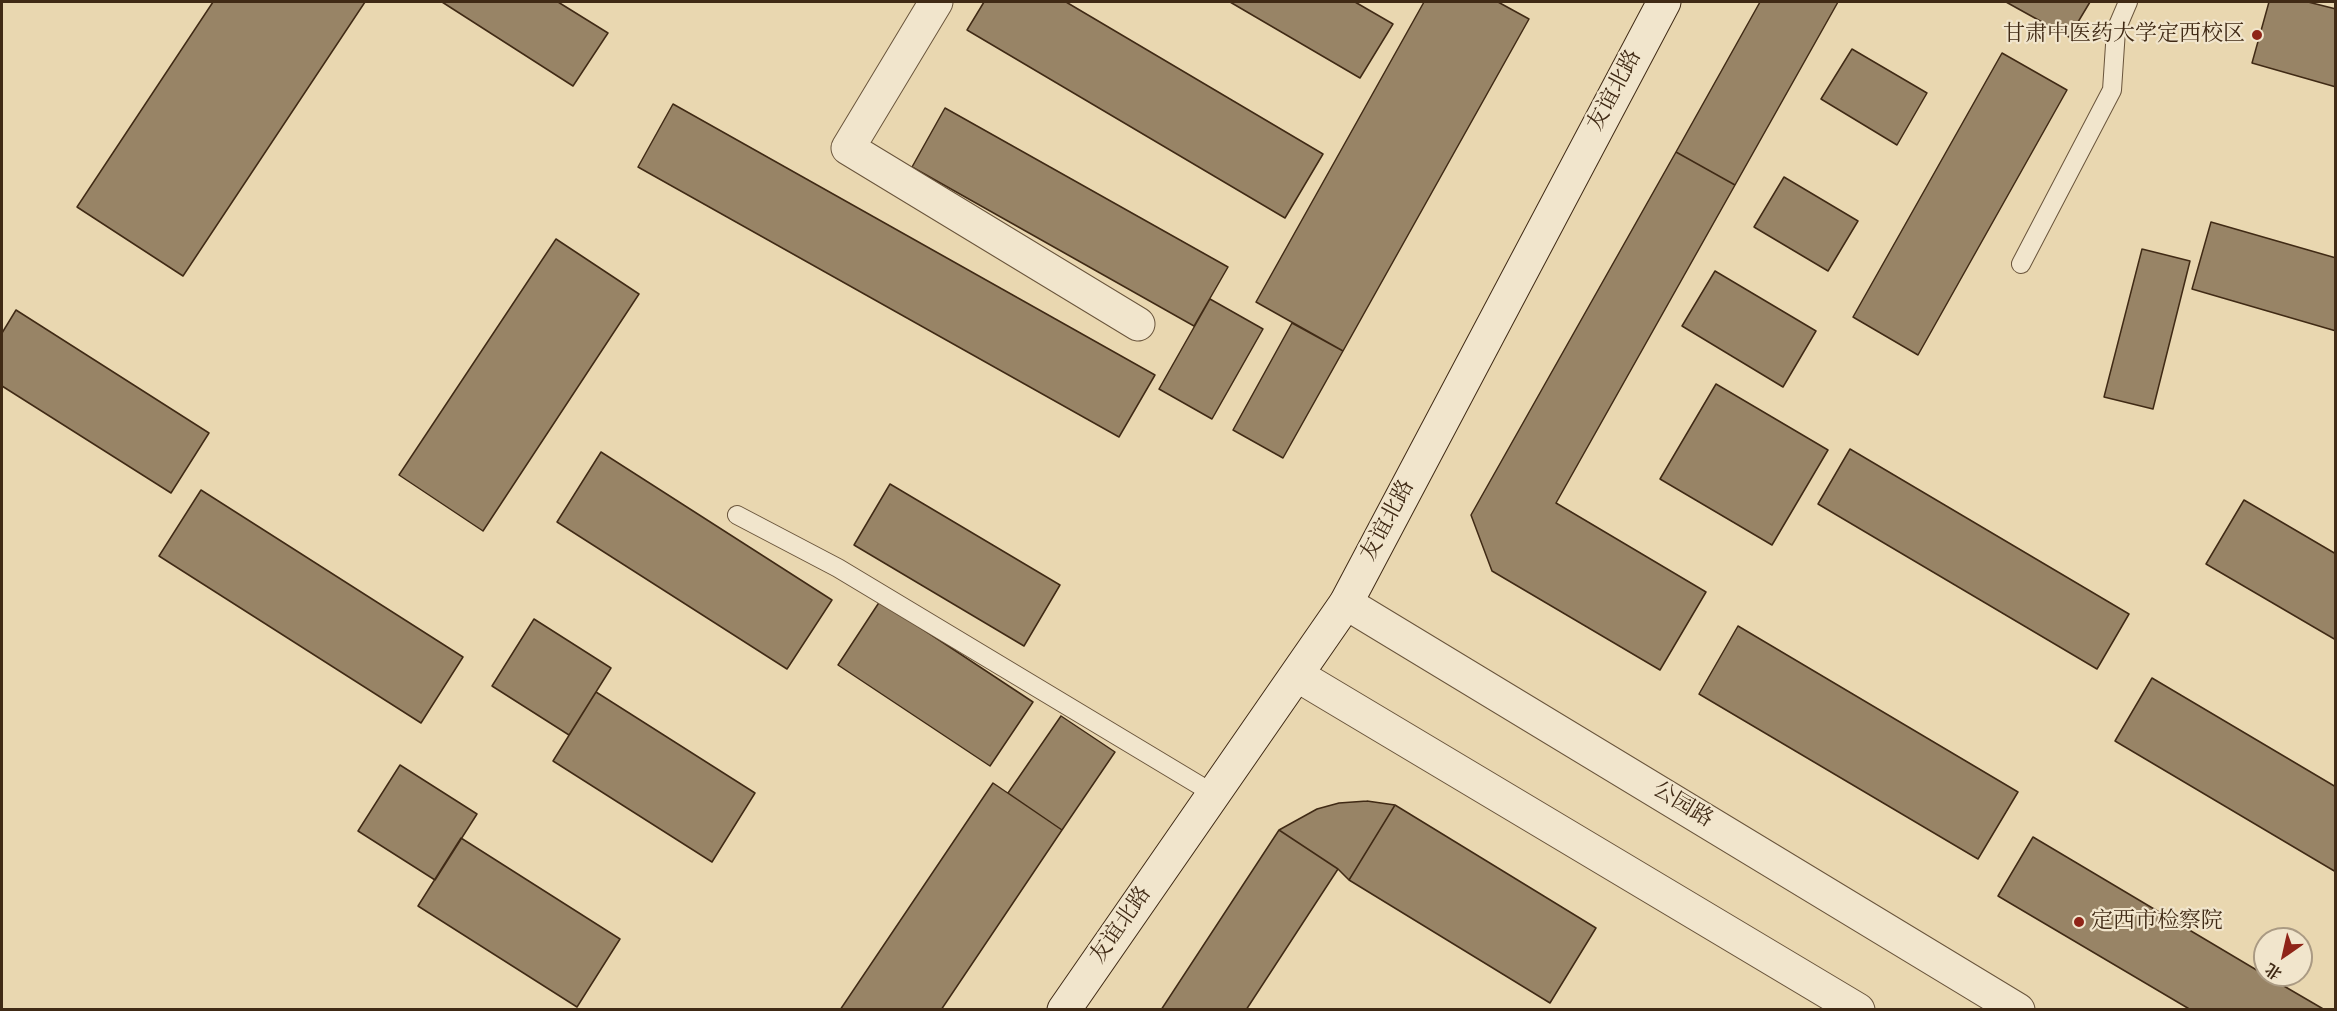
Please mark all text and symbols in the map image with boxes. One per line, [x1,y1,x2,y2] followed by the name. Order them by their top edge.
[2003,22,2245,48] place label: 甘肃中医药大学定西校区
[2250,28,2264,42] marker: 甘肃中医药大学定西校区
[1584,46,1648,136] street label: 友谊北路
[1357,476,1421,566] street label: 友谊北路
[1647,778,1717,834] street label: 公园路
[1086,882,1158,970] street label: 友谊北路
[2091,909,2223,935] place label: 定西市检察院
[2072,915,2086,929] marker: 定西市检察院
[2253,927,2313,987] north arrow
[2262,958,2286,983] text: 北

